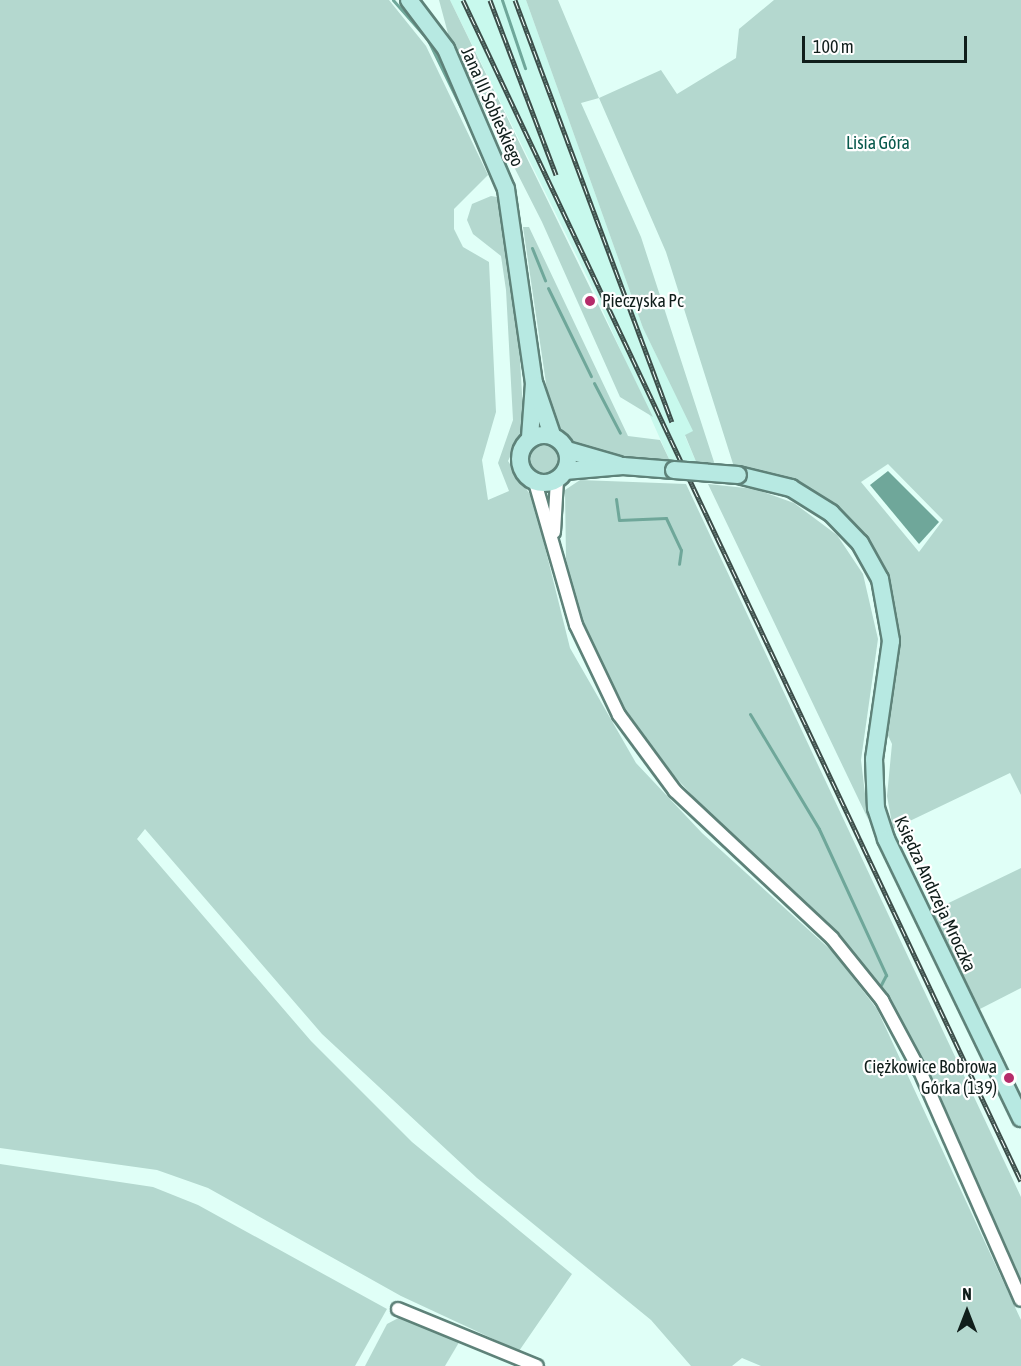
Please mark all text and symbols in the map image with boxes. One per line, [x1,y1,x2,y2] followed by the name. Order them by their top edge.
[805,24,970,62] scale bar
[813,36,854,57] text: 100 m
[456,44,528,170] street label: Jana III Sobieskiego
[846,132,910,154] park label: Lisia Góra
[602,290,684,312] place label: Pieczyska Pc
[583,294,597,308] marker: Pieczyska Pc
[889,813,981,975] street label: Księdza Andrzeja Mroczka
[864,1057,997,1100] place label: Ciężkowice Bobrowa Górka (139)
[1002,1071,1016,1085] marker: Ciężkowice Bobrowa Górka (139)
[937,1282,997,1342] north arrow
[962,1285,972,1303] text: N

